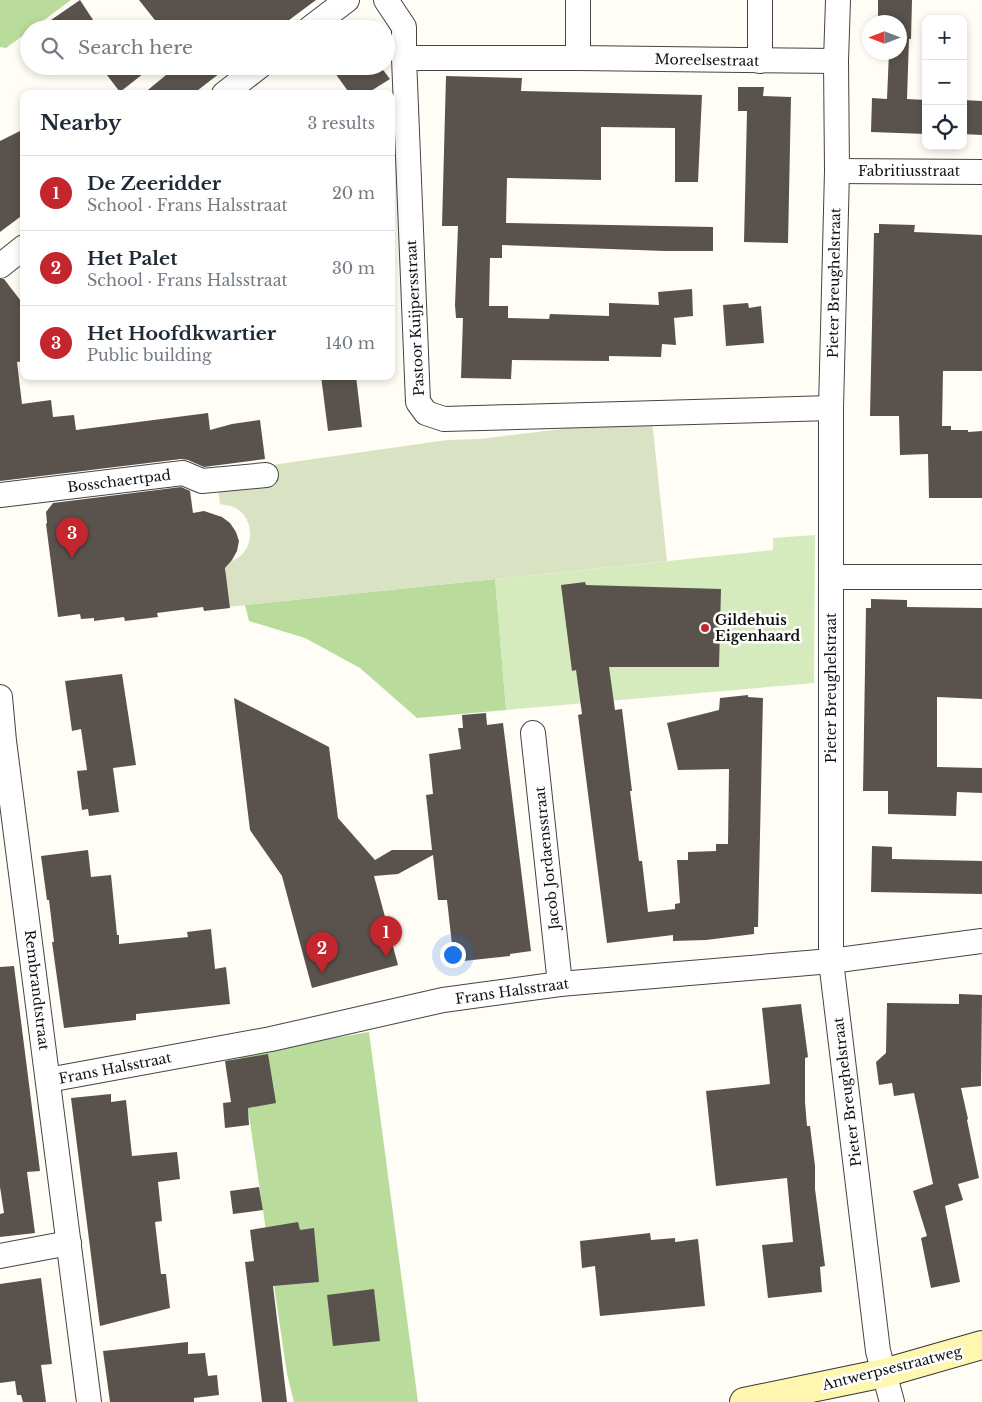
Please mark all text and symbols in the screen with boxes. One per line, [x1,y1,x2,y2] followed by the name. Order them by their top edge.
[862,15,907,60] north arrow
[922,15,967,150] map controls
[922,15,967,60] button: +
[20,20,395,75] search box
[38,34,66,62] icon: search
[78,36,193,59] text: Search here
[655,50,760,70] street label: Moreelsestraat
[922,60,967,105] button: −
[922,105,967,150] button: locate
[40,110,121,136] text: Nearby
[307,113,375,133] text: 3 results
[858,162,961,180] street label: Fabritiusstraat
[87,172,221,195] text: De Zeeridder
[53,183,59,203] text: 1
[332,183,375,203] text: 20 m
[87,195,288,215] text: School · Frans Halsstraat
[824,207,844,358] street label: Pieter Breughelstraat
[402,239,428,397] street label: Pastoor Kuijpersstraat
[87,247,177,270] text: Het Palet
[51,258,61,278] text: 2
[332,258,375,278] text: 30 m
[87,270,288,290] text: School · Frans Halsstraat
[87,322,276,345] text: Het Hoofdkwartier
[51,333,61,353] text: 3
[325,333,375,353] text: 140 m
[87,345,212,365] text: Public building
[66,466,172,496] street label: Bosschaertpad
[56,517,88,558] pin: 3
[715,611,801,645] place label: Gildehuis Eigenhaard
[822,612,840,763] street label: Pieter Breughelstraat
[699,622,711,634] marker: Gildehuis Eigenhaard
[530,785,564,932] street label: Jacob Jordaensstraat
[370,916,402,957] pin: 1
[21,929,53,1052] street label: Rembrandtstraat
[306,932,338,973] pin: 2
[440,942,466,968] your location
[454,974,571,1008] street label: Frans Halsstraat
[829,1016,865,1168] street label: Pieter Breughelstraat
[57,1048,174,1088] street label: Frans Halsstraat
[819,1342,964,1394] street label: Antwerpsestraatweg

